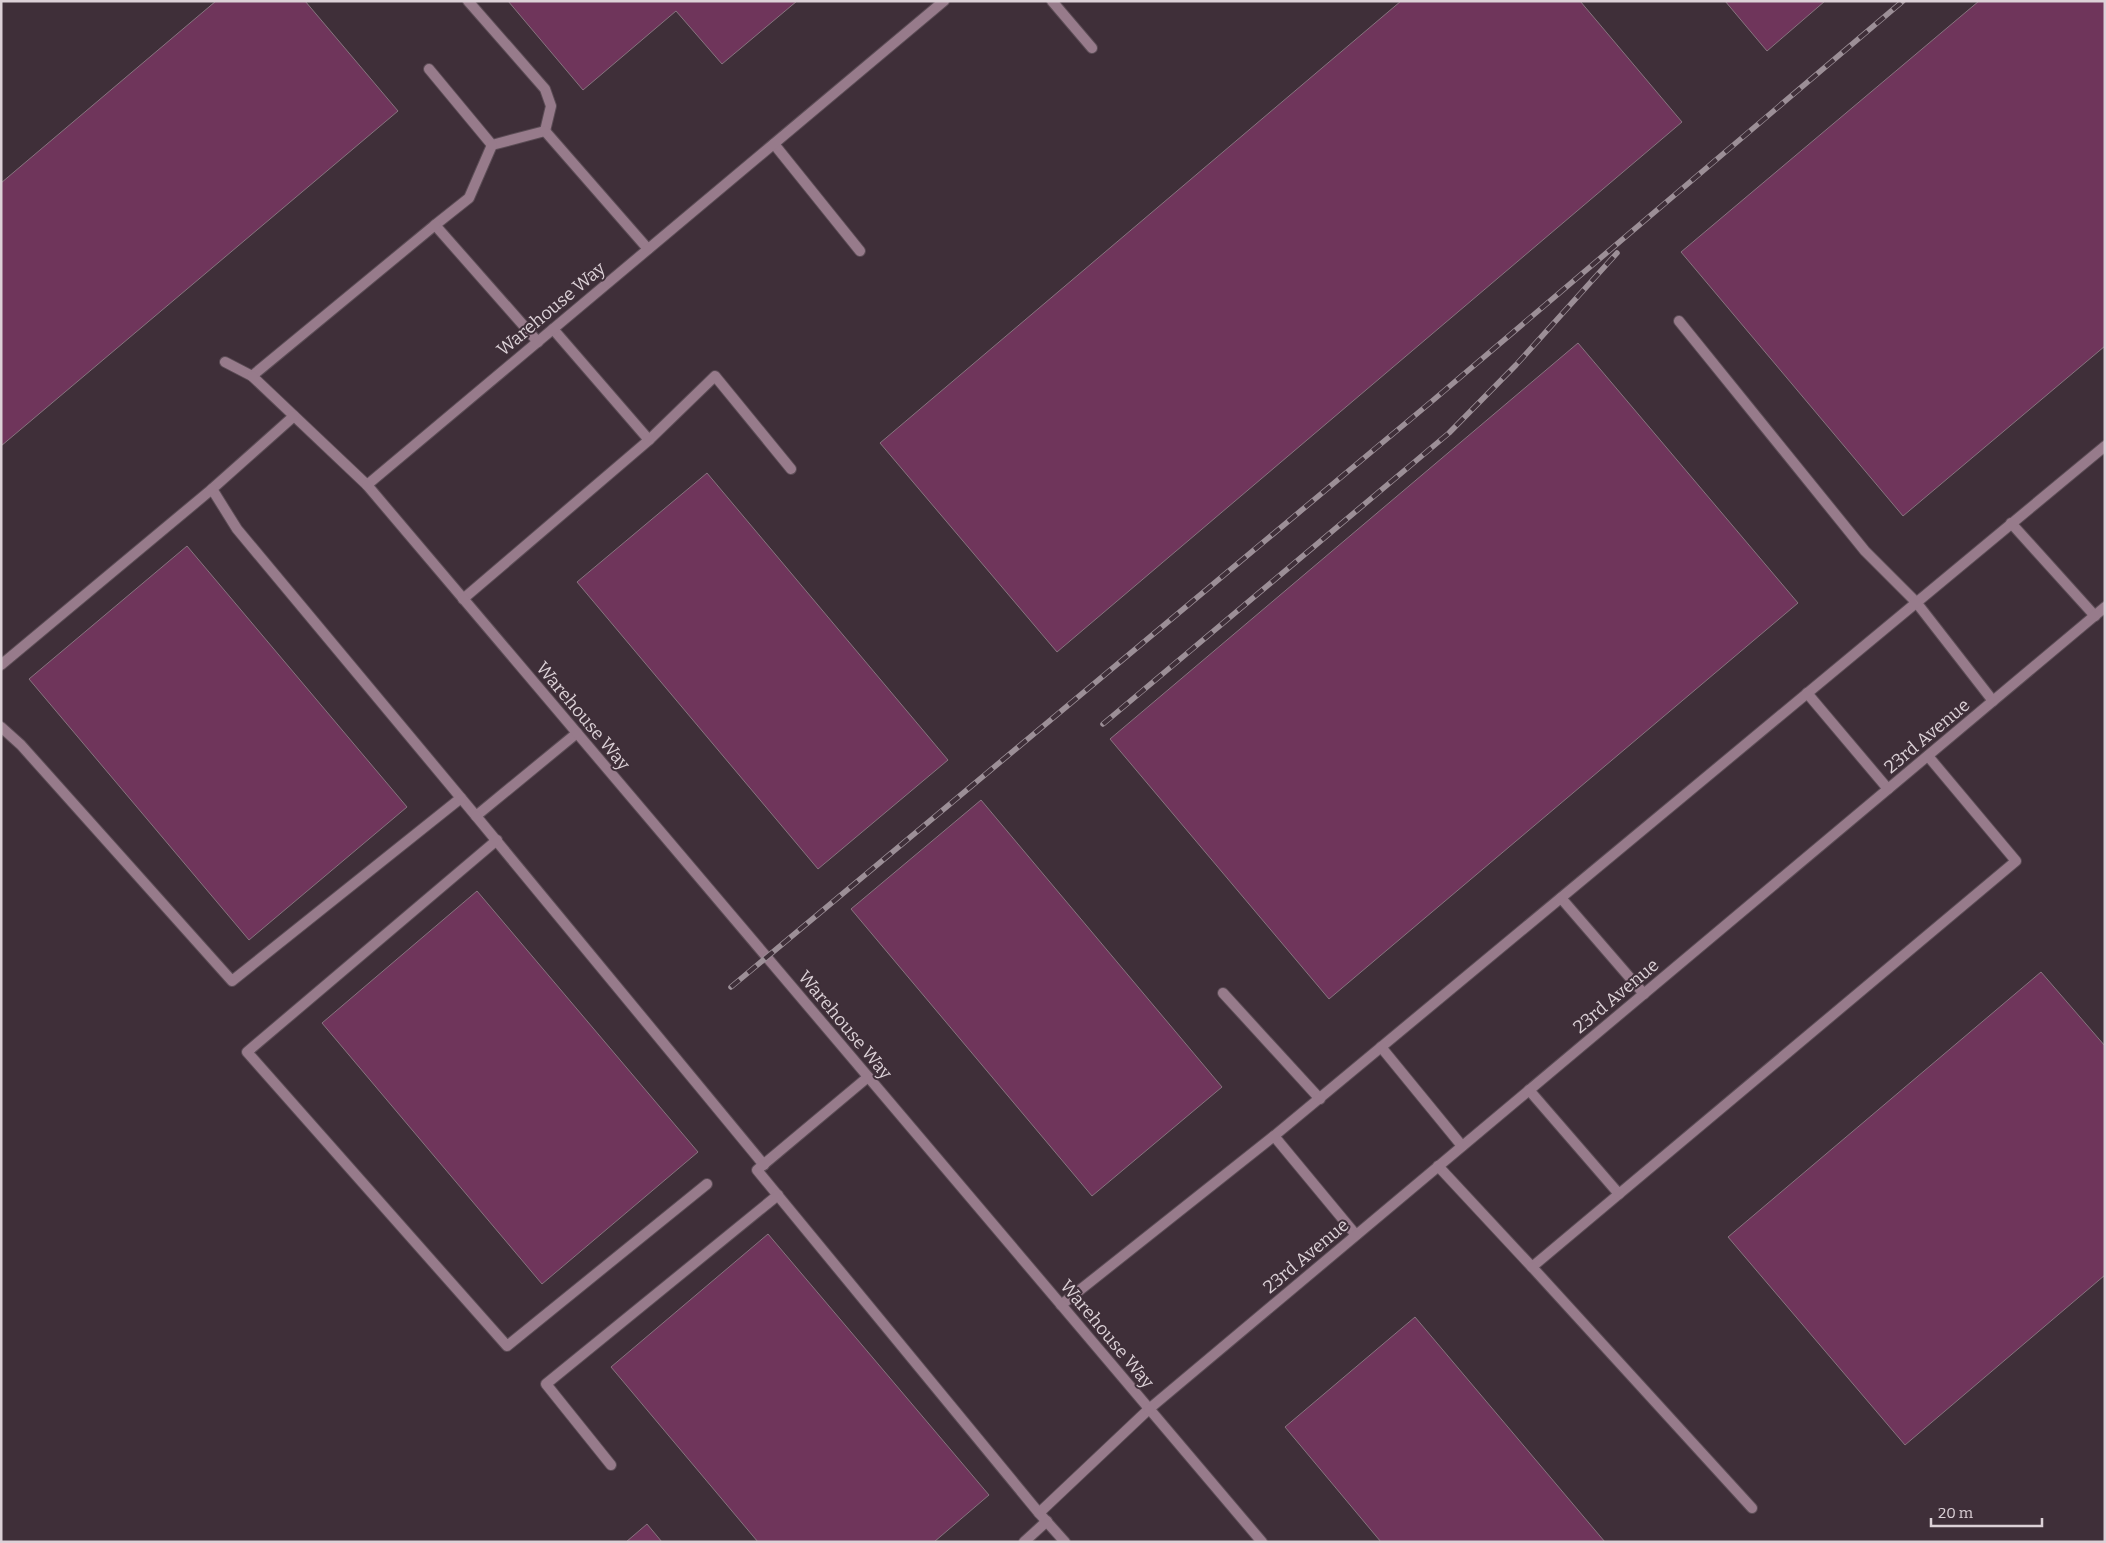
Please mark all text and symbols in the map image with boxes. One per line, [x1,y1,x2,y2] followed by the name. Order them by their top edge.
[492,257,610,361] street label: Warehouse Way
[531,657,635,775] street label: Warehouse Way
[1880,694,1974,778] street label: 23rd Avenue
[1569,954,1663,1038] street label: 23rd Avenue
[793,966,897,1084] street label: Warehouse Way
[1259,1214,1353,1298] street label: 23rd Avenue
[1055,1275,1159,1393] street label: Warehouse Way
[1931,1496,2042,1528] scale bar
[1938,1504,1974,1522] text: 20 m

